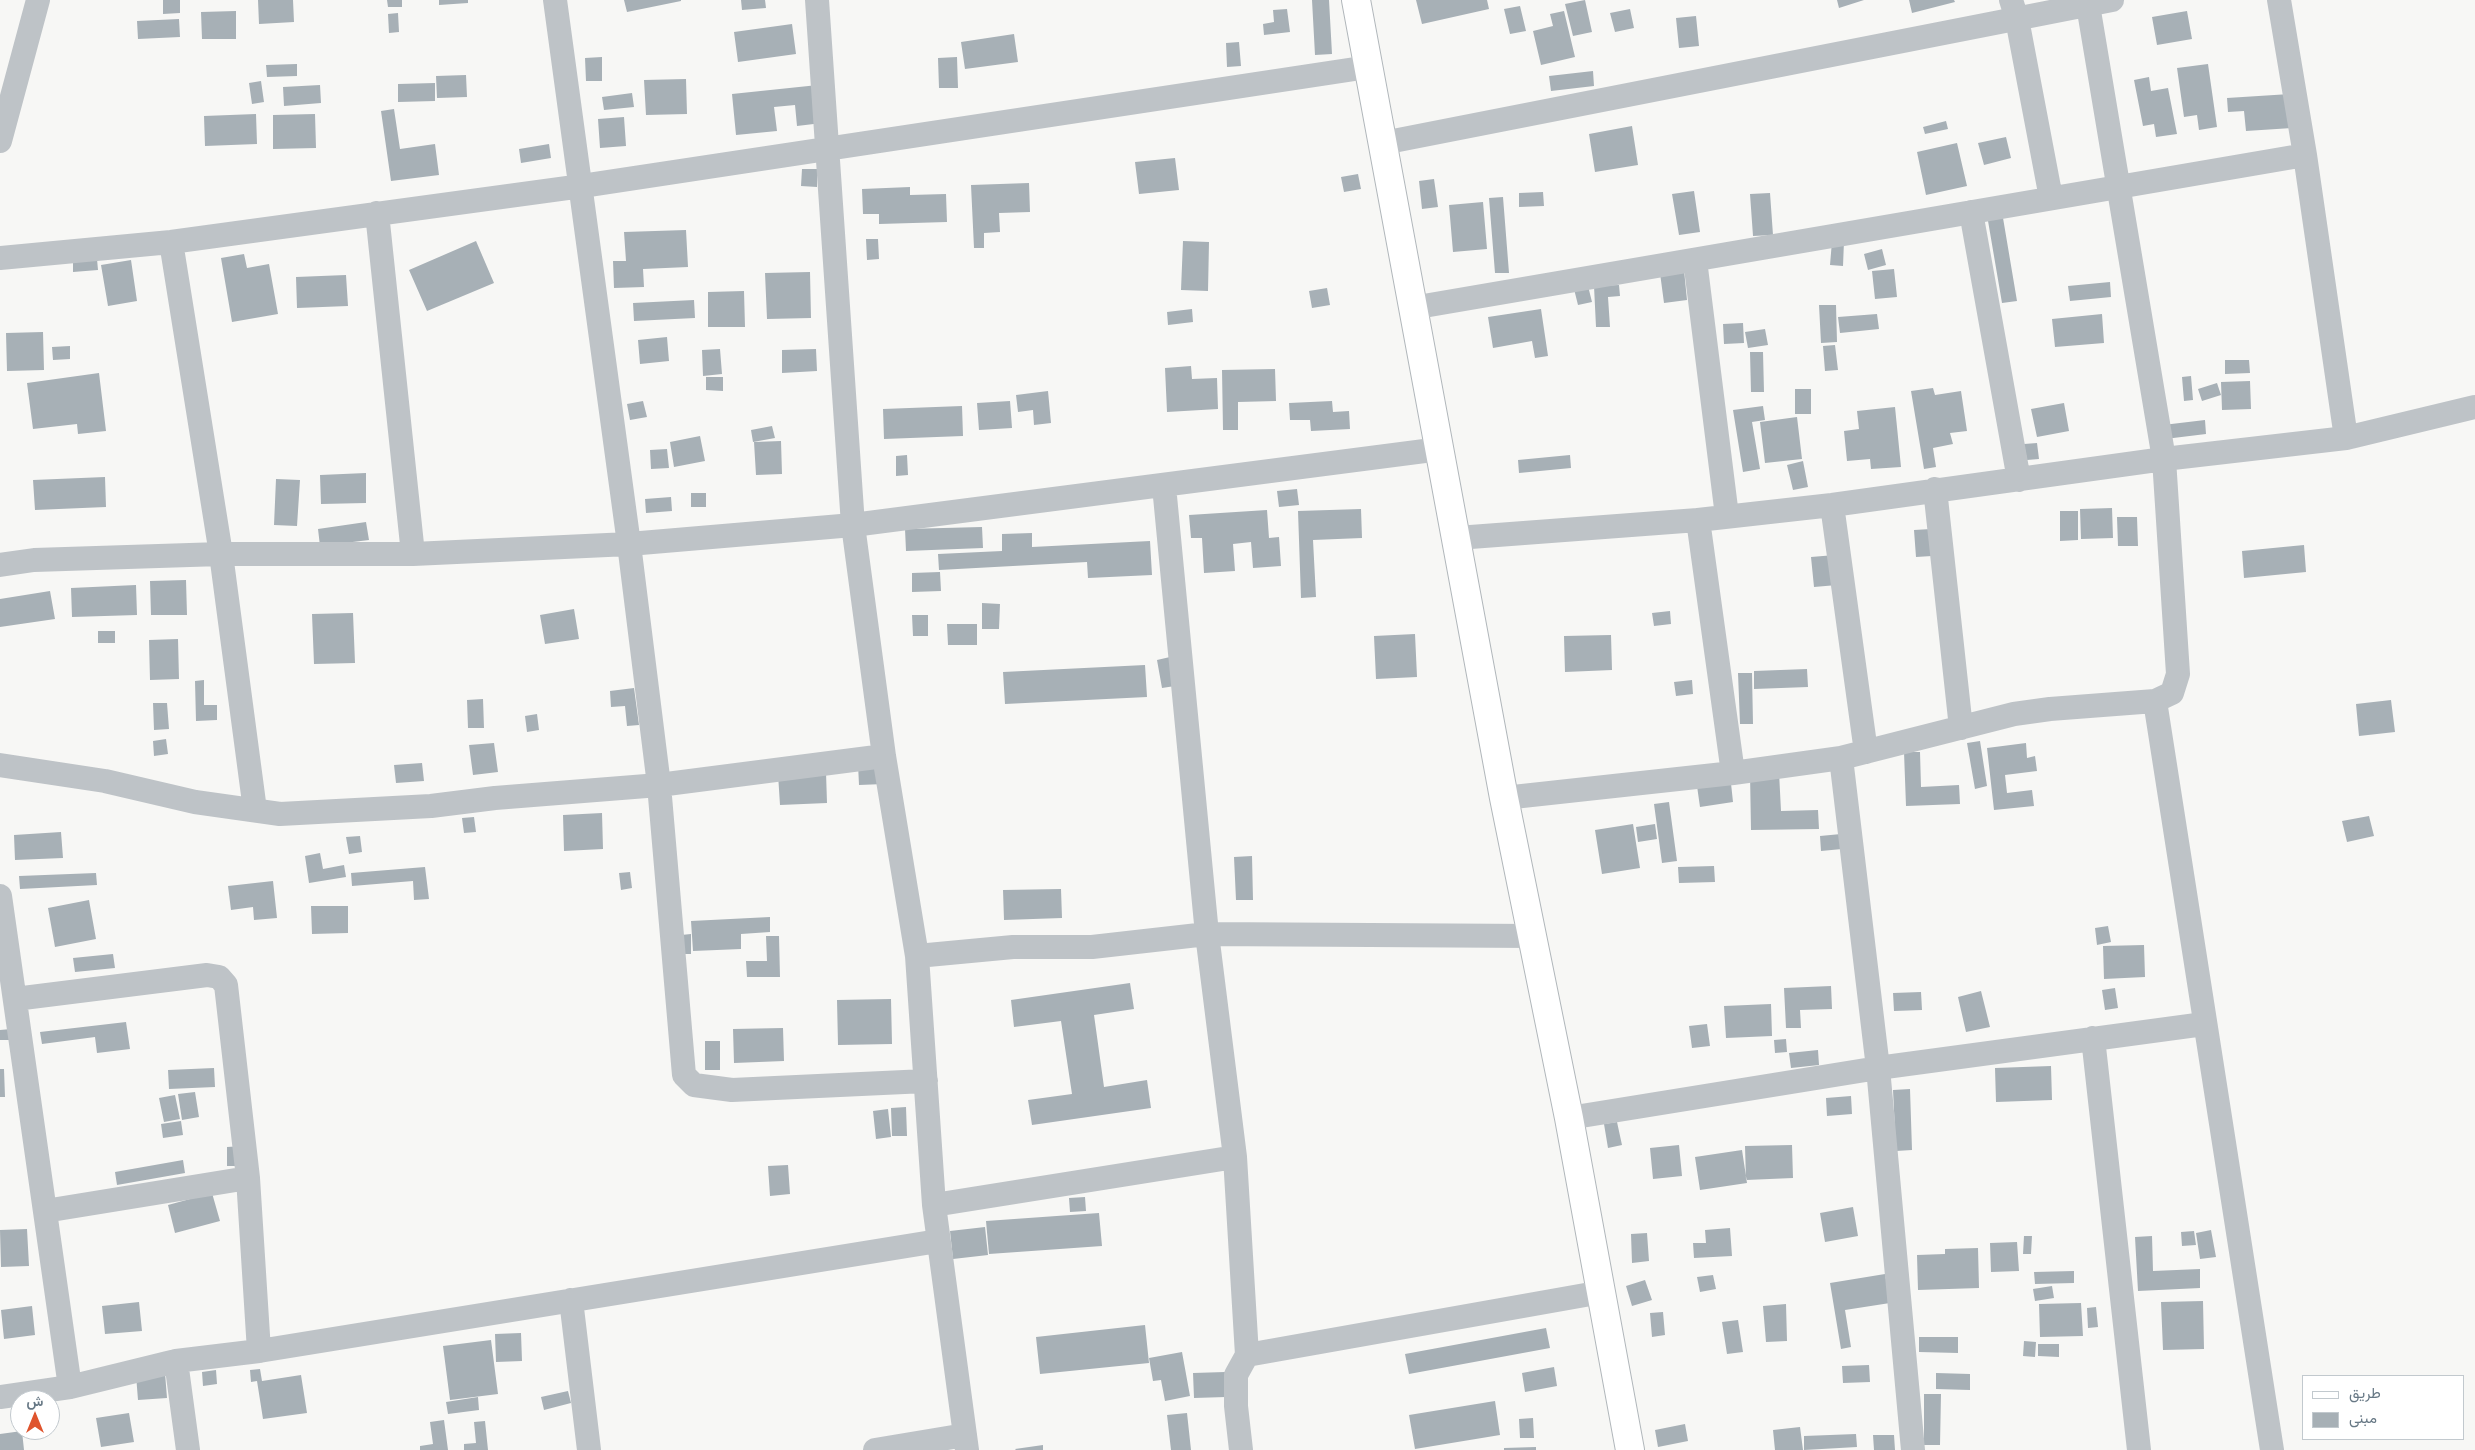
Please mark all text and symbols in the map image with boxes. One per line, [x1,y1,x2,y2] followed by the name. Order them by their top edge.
[2302,1375,2465,1440] legend
[2349,1384,2381,1402] text: طريق
[10,1390,60,1440] north arrow
[27,1393,43,1409] text: ش
[2349,1409,2377,1427] text: مبنى

